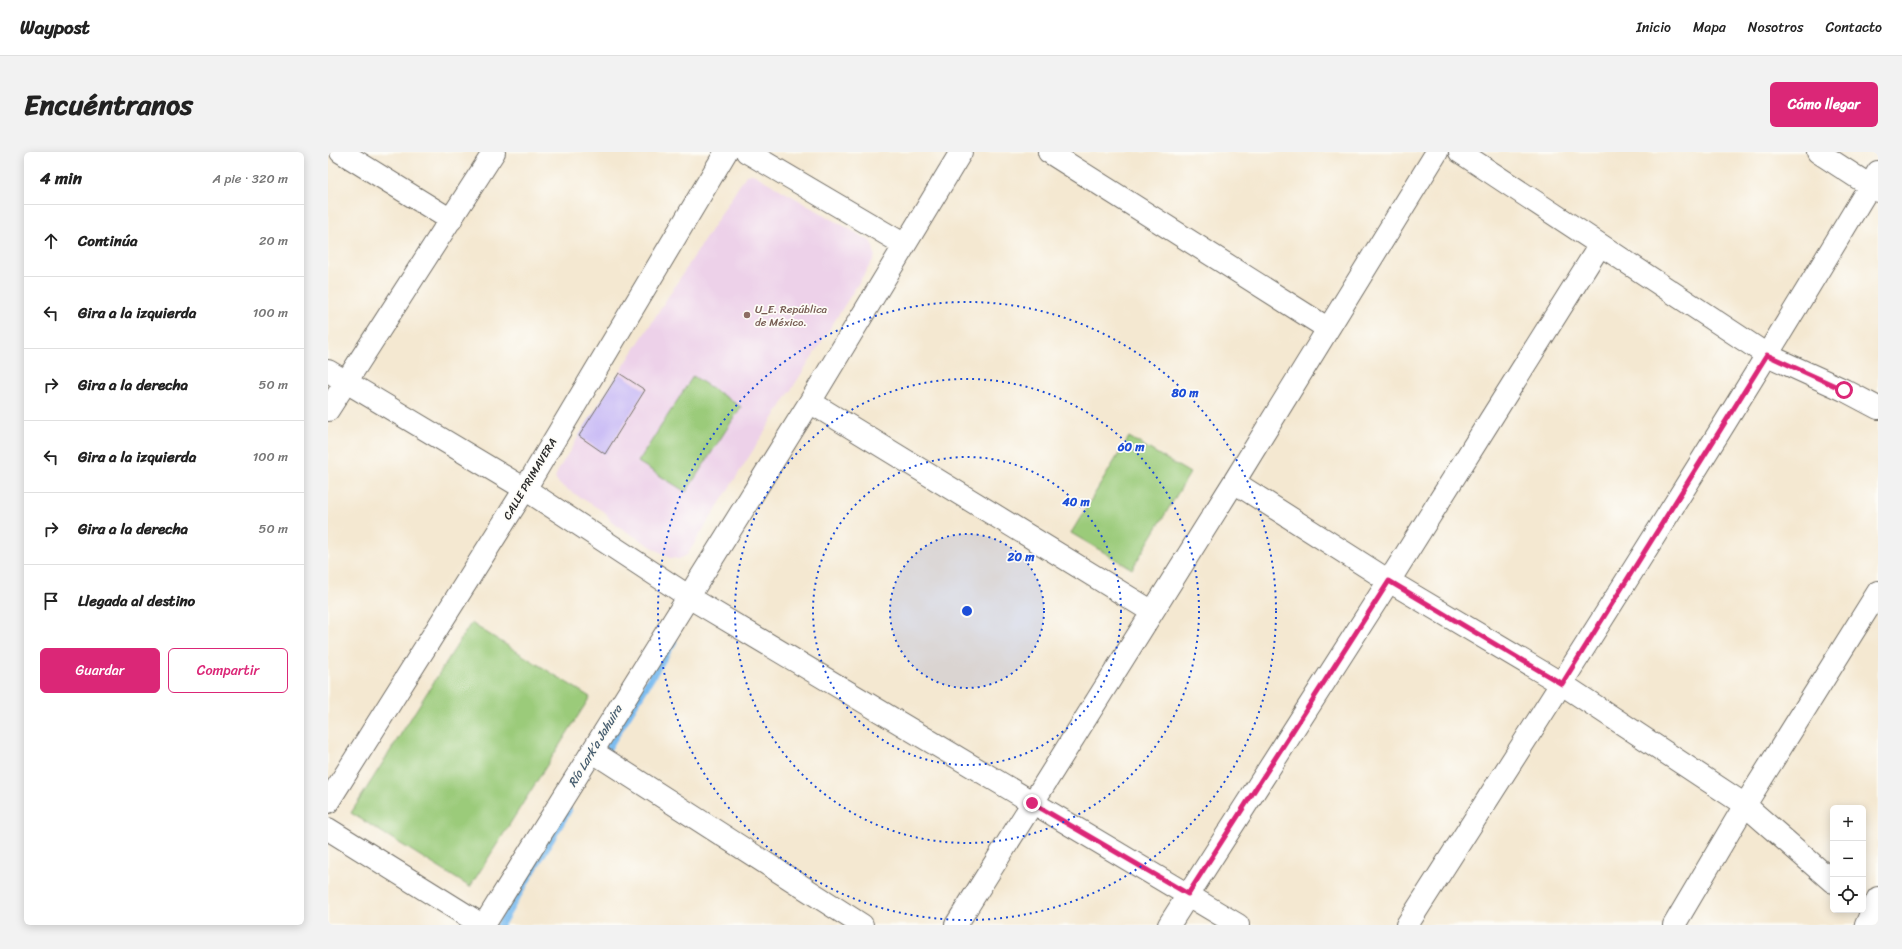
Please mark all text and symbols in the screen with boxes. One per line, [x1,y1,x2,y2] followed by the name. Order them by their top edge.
[20,11,90,44] text: Waypost
[1636,15,1671,40] text: Inicio
[1693,15,1726,40] text: Mapa
[1748,15,1803,40] text: Nosotros
[1825,15,1882,40] text: Contacto
[24,80,193,129] text: Encuéntranos
[1770,82,1878,127] button: Cómo llegar
[40,163,82,193] text: 4 min
[212,167,288,190] text: A pie · 320 m
[78,228,137,254] text: Continúa
[259,229,288,252] text: 20 m
[40,230,62,252] icon: ahead
[78,300,196,326] text: Gira a la izquierda
[755,300,828,332] place label: U_E. República de México.
[253,301,288,324] text: 100 m
[40,302,62,324] icon: left
[742,310,752,320] marker: U_E. República de México.
[78,372,188,398] text: Gira a la derecha
[258,373,288,396] text: 50 m
[40,374,62,396] icon: right
[1835,381,1853,399] route start
[1170,382,1199,404] text: 80 m
[498,434,562,524] street label: CALLE PRIMAVERA
[1117,436,1145,458] text: 60 m
[78,444,196,470] text: Gira a la izquierda
[253,445,288,468] text: 100 m
[40,446,62,468] icon: left
[1061,491,1090,513] text: 40 m
[78,516,188,542] text: Gira a la derecha
[258,517,288,540] text: 50 m
[40,518,62,540] icon: right
[1007,546,1035,568] text: 20 m
[78,588,195,614] text: Llegada al destino
[40,590,62,612] icon: arrive
[960,604,974,618] centre of rings
[40,648,160,693] button: Guardar
[168,648,288,693] button: Compartir
[562,700,629,791] water label: Río Lark’a Jahuira
[1023,794,1041,812] route end
[1830,805,1866,913] map controls
[1830,805,1866,841] button: +
[1830,841,1866,877] button: −
[1830,877,1866,913] button: locate

